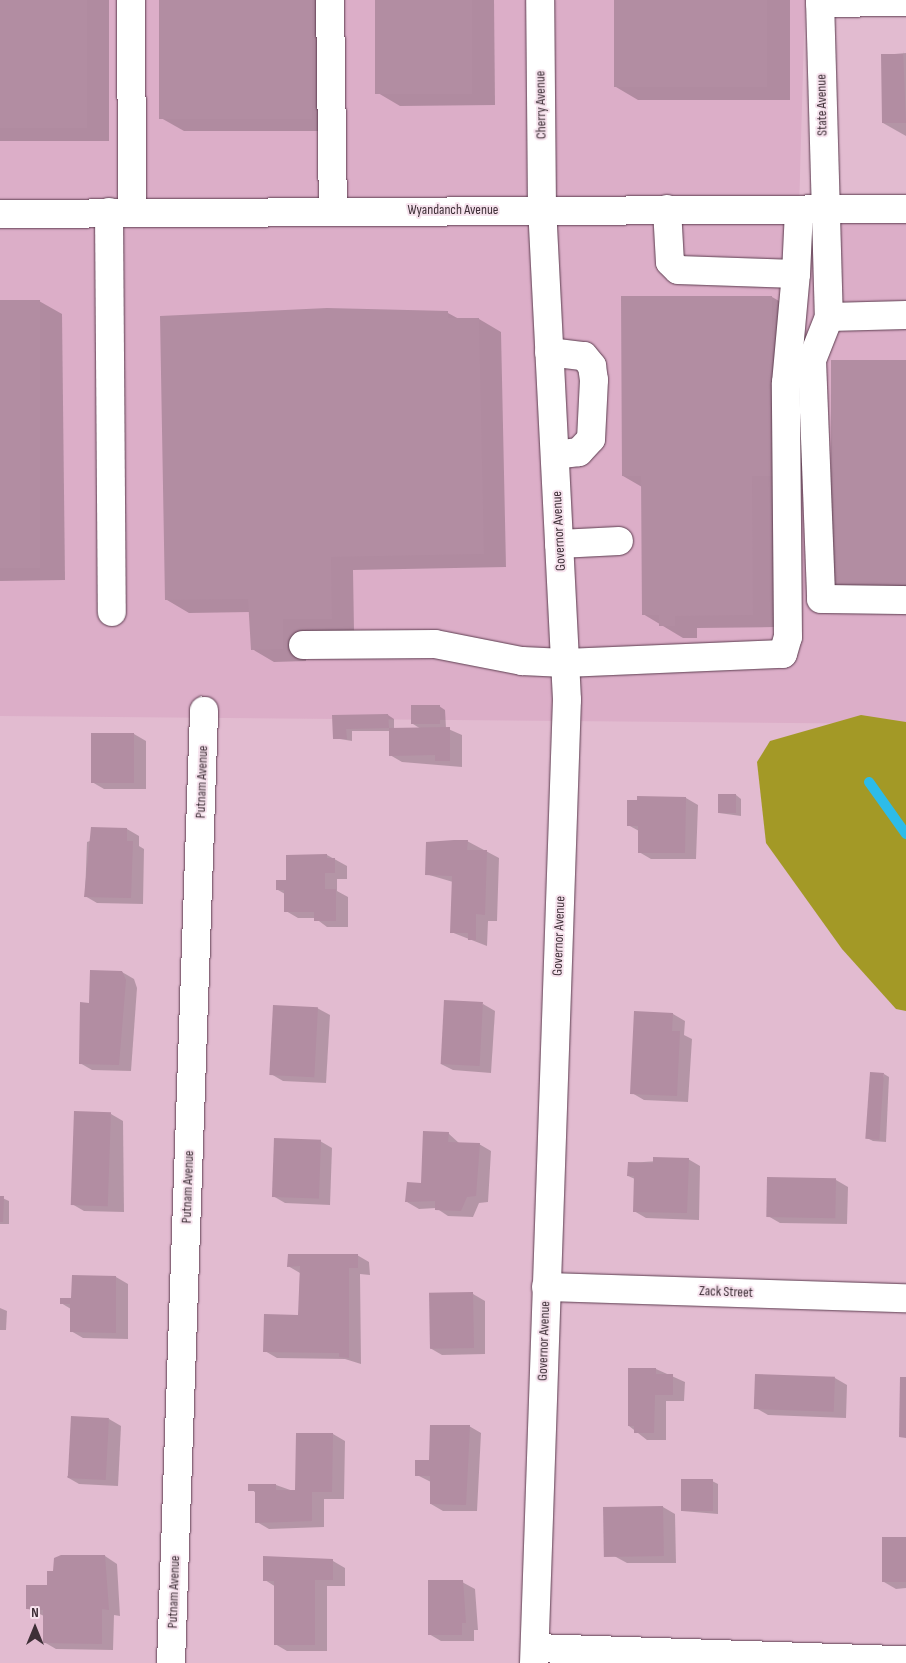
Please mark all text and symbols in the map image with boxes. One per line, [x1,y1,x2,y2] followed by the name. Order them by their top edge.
[532,71,550,139] street label: Cherry Avenue
[813,74,831,136] street label: State Avenue
[408,202,498,218] street label: Wyandanch Avenue
[549,491,569,571] street label: Governor Avenue
[192,745,212,819] street label: Putnam Avenue
[549,896,569,976] street label: Governor Avenue
[178,1150,198,1224] street label: Putnam Avenue
[699,1283,753,1301] street label: Zack Street
[534,1301,554,1381] street label: Governor Avenue
[164,1555,184,1629] street label: Putnam Avenue
[10,1603,60,1653] north arrow
[31,1604,39,1621] text: N

